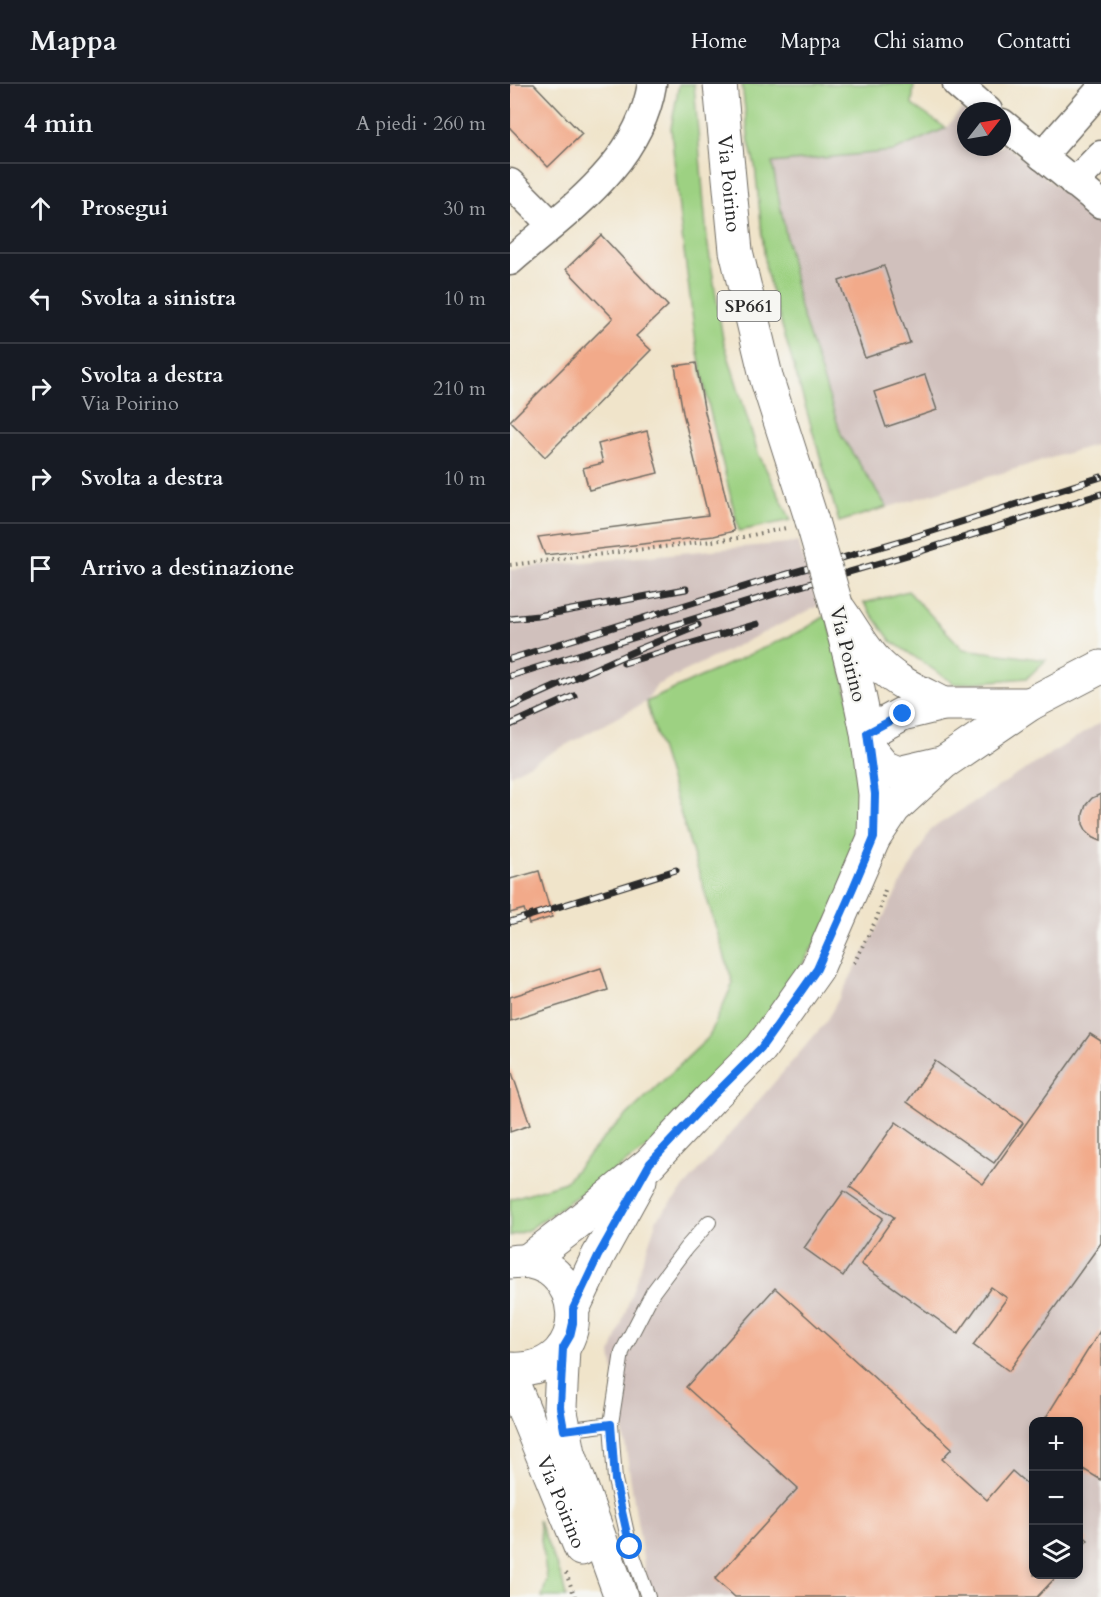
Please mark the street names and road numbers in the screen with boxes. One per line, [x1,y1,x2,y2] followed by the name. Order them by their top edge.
[711,134,748,234] street label: Via Poirino
[718,291,780,321] road number: SP661
[823,603,873,705] street label: Via Poirino
[531,1451,593,1552] street label: Via Poirino

